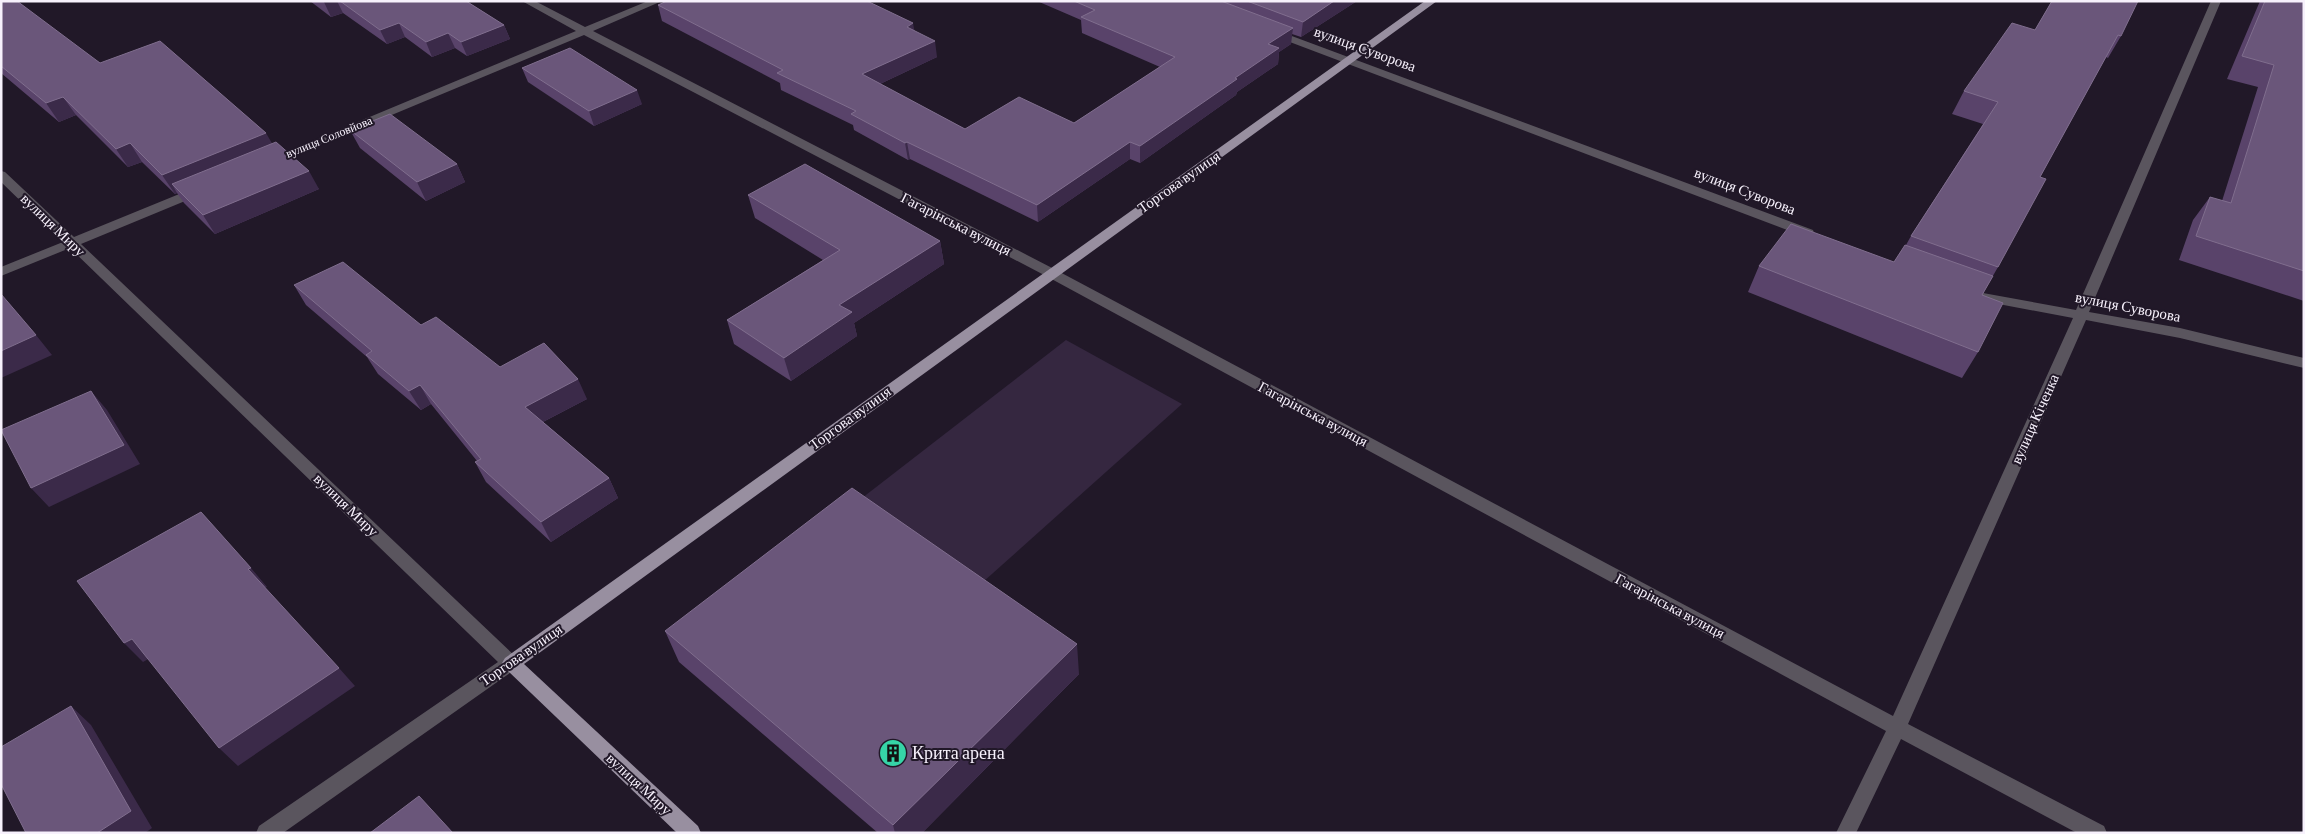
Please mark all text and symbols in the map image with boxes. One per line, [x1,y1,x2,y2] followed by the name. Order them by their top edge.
[1312,23,1418,75] street label: вулиця Суворова
[284,113,375,161] street label: вулиця Соловйова
[1135,148,1223,216] street label: Торгова вулиця
[1692,164,1798,218] street label: вулиця Суворова
[898,189,1014,259] street label: Гагарінська вулиця
[18,190,89,260] street label: вулиця Миру
[2074,289,2182,325] street label: вулиця Суворова
[2008,371,2062,466] street label: вулиця Кіченка
[1256,378,1370,450] street label: Гагарінська вулиця
[806,383,894,453] street label: Торгова вулиця
[311,470,382,540] street label: вулиця Миру
[1613,570,1727,642] street label: Гагарінська вулиця
[477,621,565,689] street label: Торгова вулиця
[878,738,908,768] building icon: Крита арена
[912,743,1005,763] place label: Крита арена
[603,750,675,818] street label: вулиця Миру

